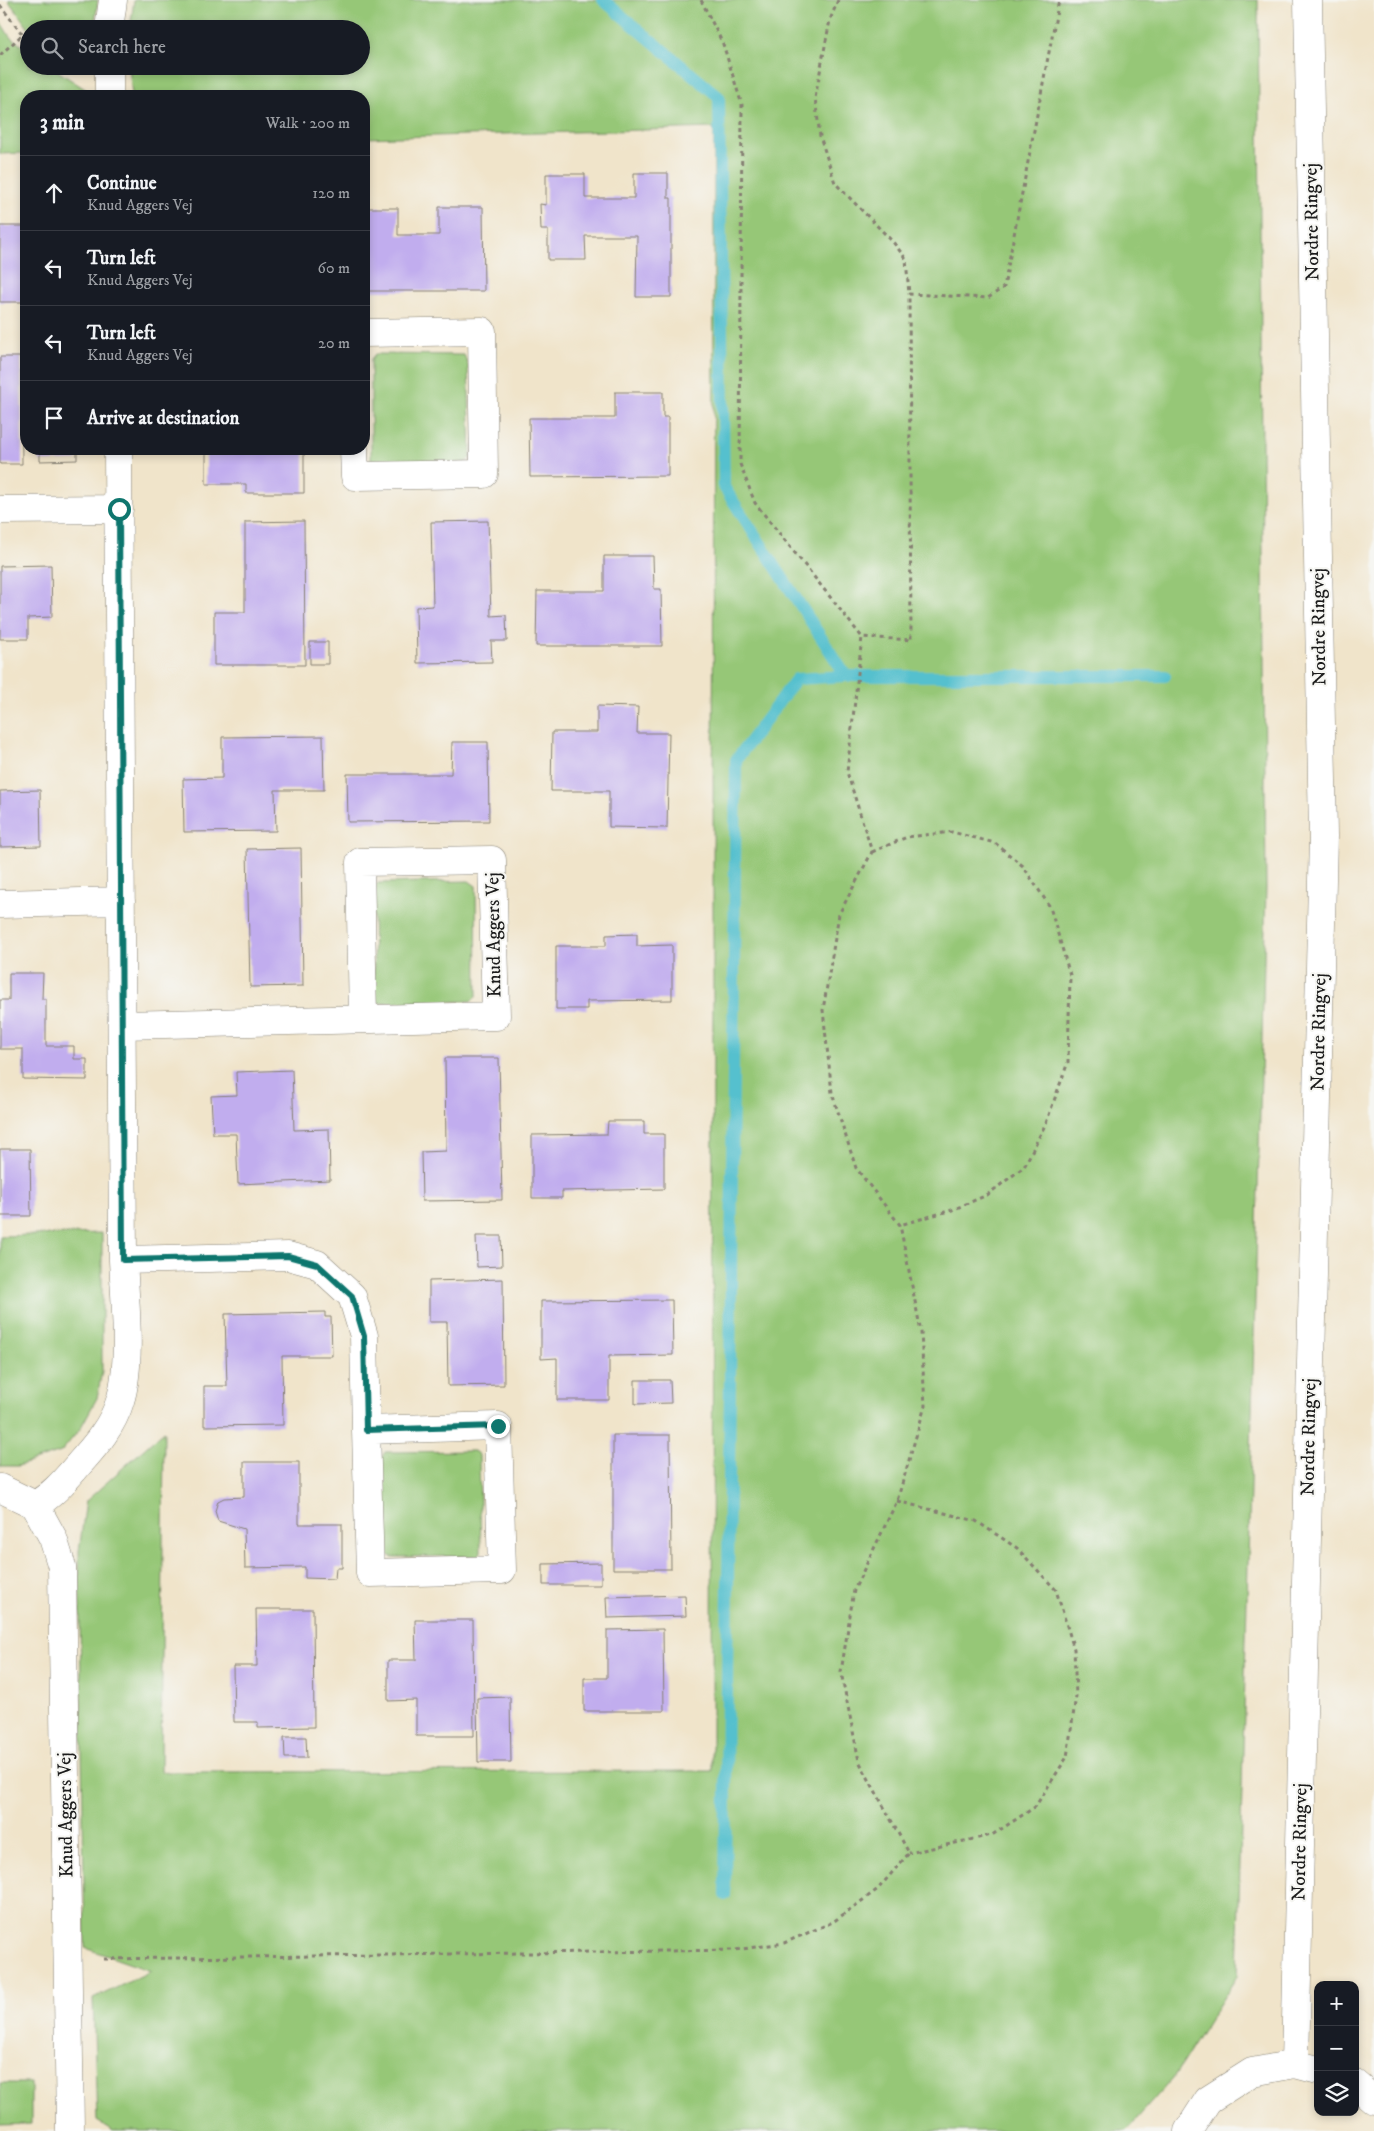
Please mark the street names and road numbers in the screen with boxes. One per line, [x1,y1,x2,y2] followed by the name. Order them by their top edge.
[1299,163,1325,281] street label: Nordre Ringvej
[1306,568,1332,686] street label: Nordre Ringvej
[481,872,507,998] street label: Knud Aggers Vej
[1306,973,1332,1091] street label: Nordre Ringvej
[1296,1378,1322,1496] street label: Nordre Ringvej
[53,1752,79,1878] street label: Knud Aggers Vej
[1287,1783,1313,1901] street label: Nordre Ringvej

